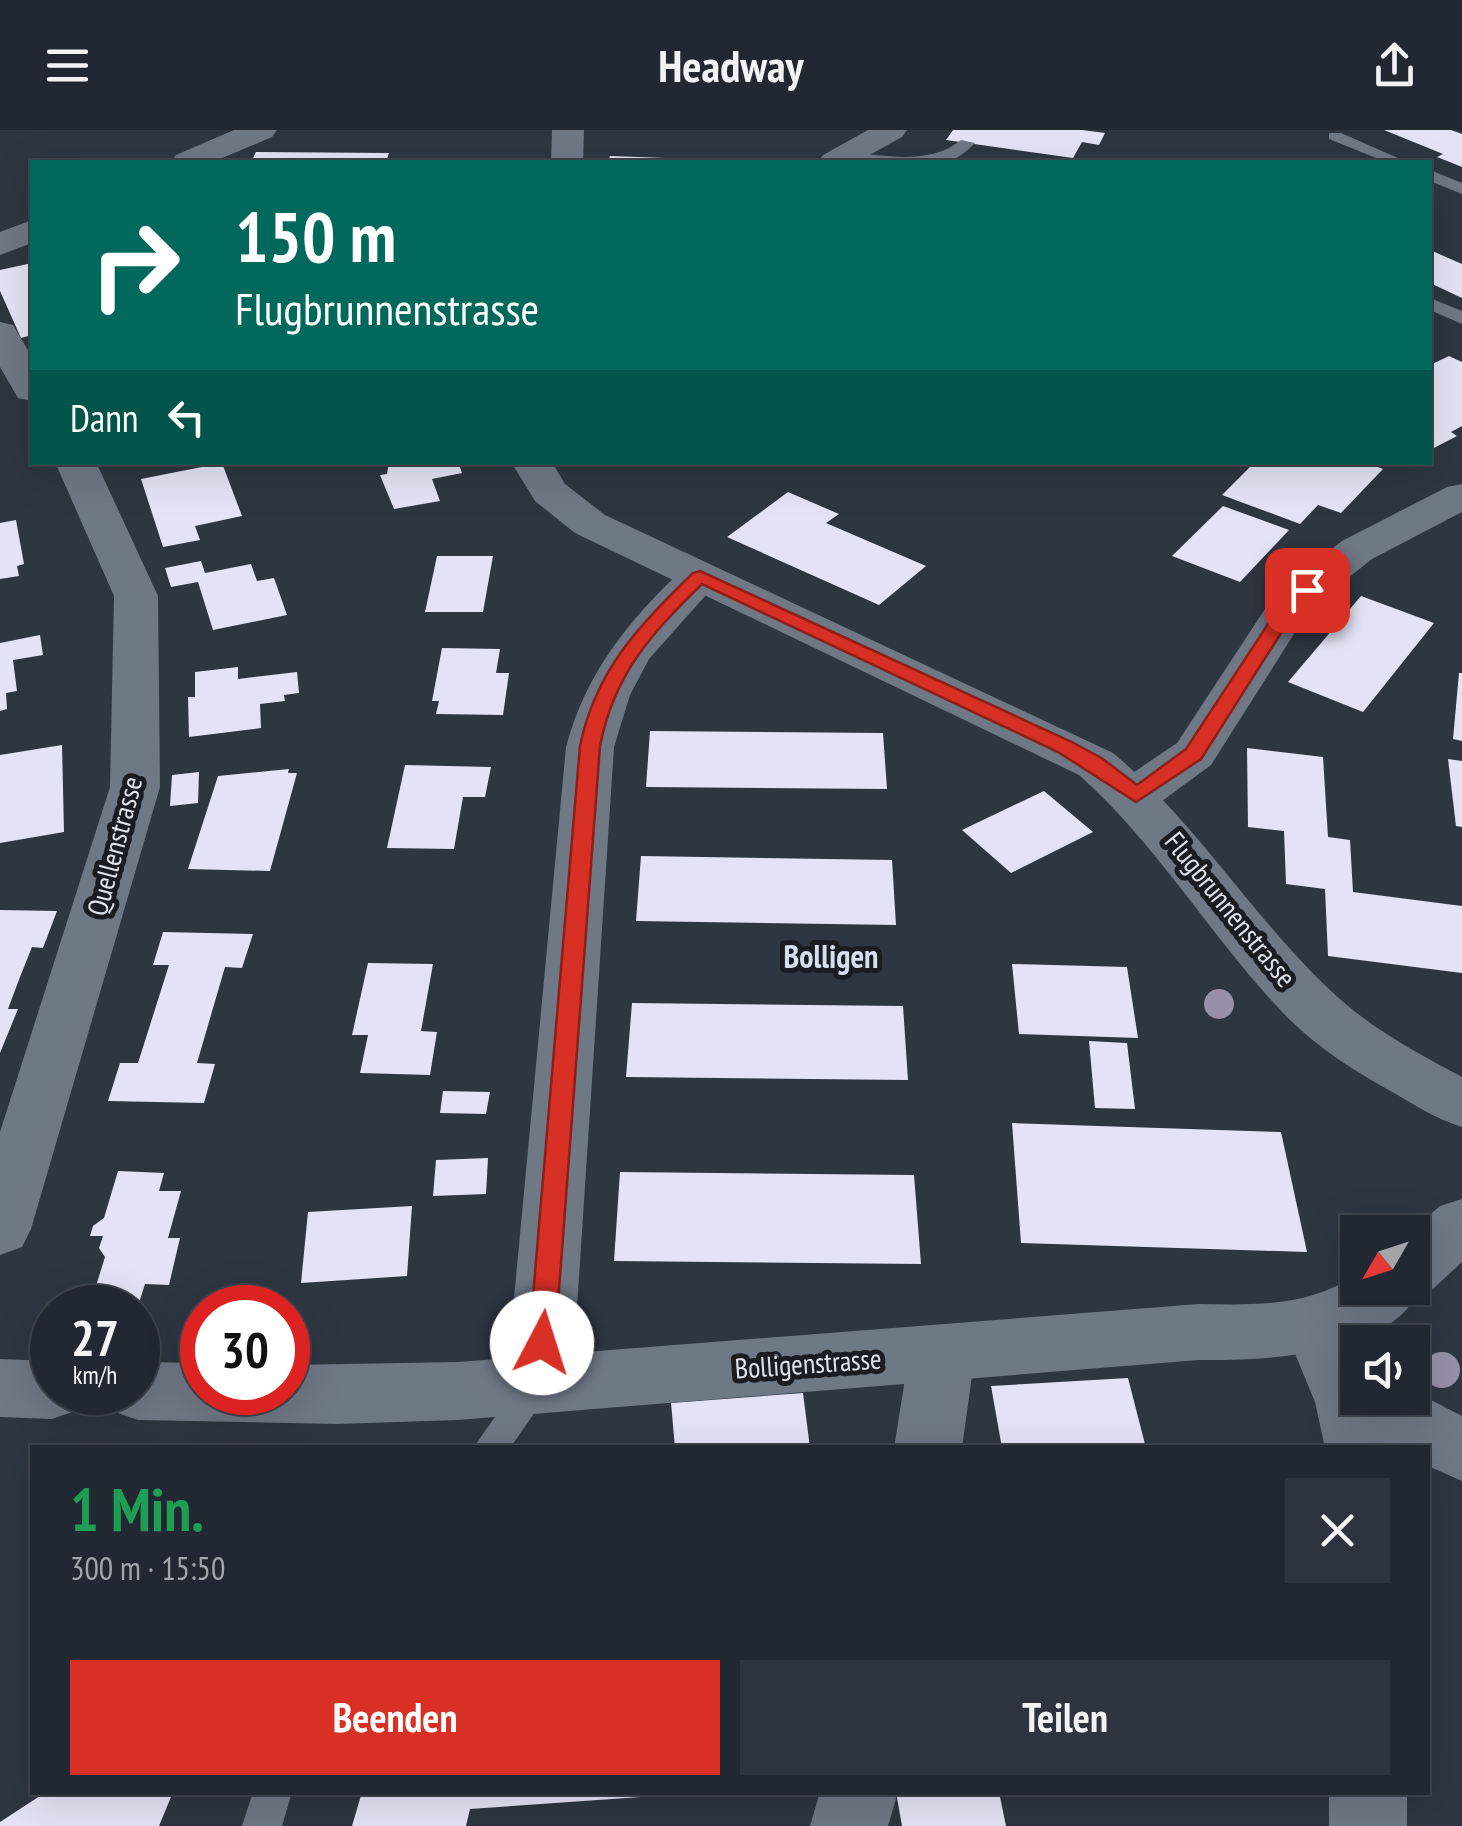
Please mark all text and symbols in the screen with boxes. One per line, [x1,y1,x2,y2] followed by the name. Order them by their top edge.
[658,36,804,94] text: Headway
[40,38,95,93] icon: menu
[1367,38,1422,93] icon: share
[235,191,396,281] text: 150 m
[70,200,200,330] icon: right
[235,279,539,337] text: Flugbrunnenstrasse
[159,390,214,445] icon: left
[70,393,139,442] text: Dann
[1265,548,1350,633] pin
[1280,563,1335,618] icon: arrive
[78,772,150,920] street label: Quellenstrasse
[1157,824,1305,994] street label: Flugbrunnenstrasse
[784,935,878,977] district label: Bolligen
[1340,1215,1430,1305] north arrow
[1340,1215,1430,1415] map controls
[180,1285,310,1415] speed limit sign: 30
[490,1291,594,1395] position arrow
[71,1305,119,1370] text: 27
[1340,1325,1430,1415] button: sound
[733,1339,883,1387] street label: Bolligenstrasse
[73,1359,117,1391] text: km/h
[70,1470,204,1548] text: 1 Min.
[1285,1478,1390,1583] button: close
[70,1547,225,1589] text: 300 m · 15:50
[70,1660,720,1775] button: Beenden
[740,1660,1390,1775] button: Teilen

